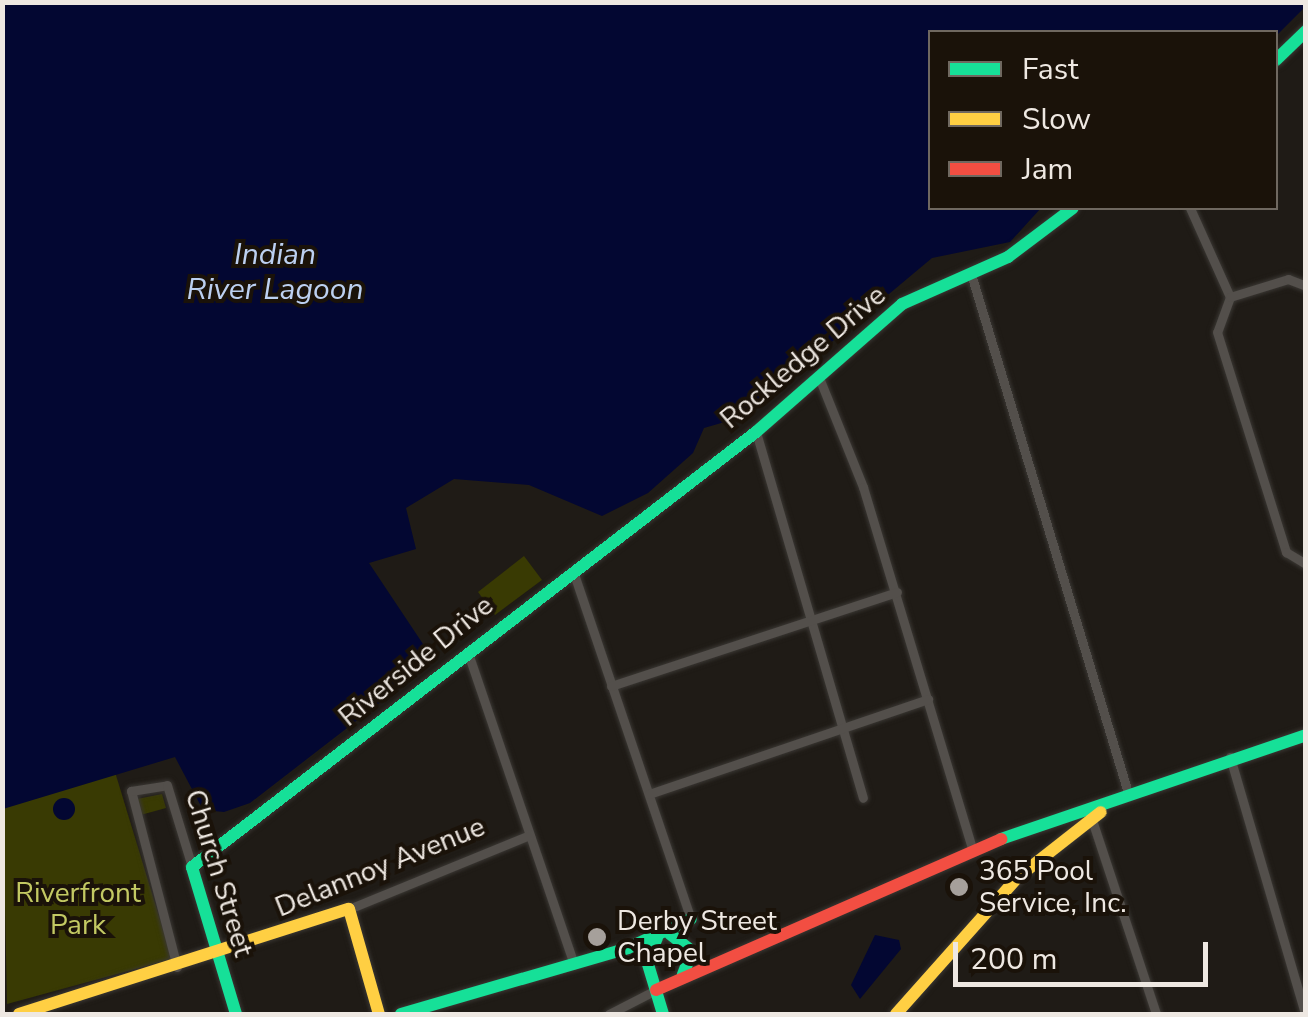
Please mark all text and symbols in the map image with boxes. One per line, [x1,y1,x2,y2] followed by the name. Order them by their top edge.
[928,30,1278,210] legend
[1022,49,1079,90] text: Fast
[1022,99,1091,140] text: Slow
[1022,149,1073,190] text: Jam
[187,237,363,308] water label: Indian River Lagoon
[714,278,892,436] street label: Rockledge Drive
[332,588,500,734] street label: Riverside Drive
[178,785,260,961] street label: Church Street
[270,810,490,924] street label: Delannoy Avenue
[979,854,1127,920] place label: 365 Pool Service, Inc.
[15,876,141,942] park label: Riverfront Park
[948,876,970,898] marker: 365 Pool Service, Inc.
[617,904,777,970] place label: Derby Street Chapel
[958,922,1213,984] scale bar
[586,926,608,948] marker: Derby Street Chapel
[970,939,1057,980] text: 200 m

